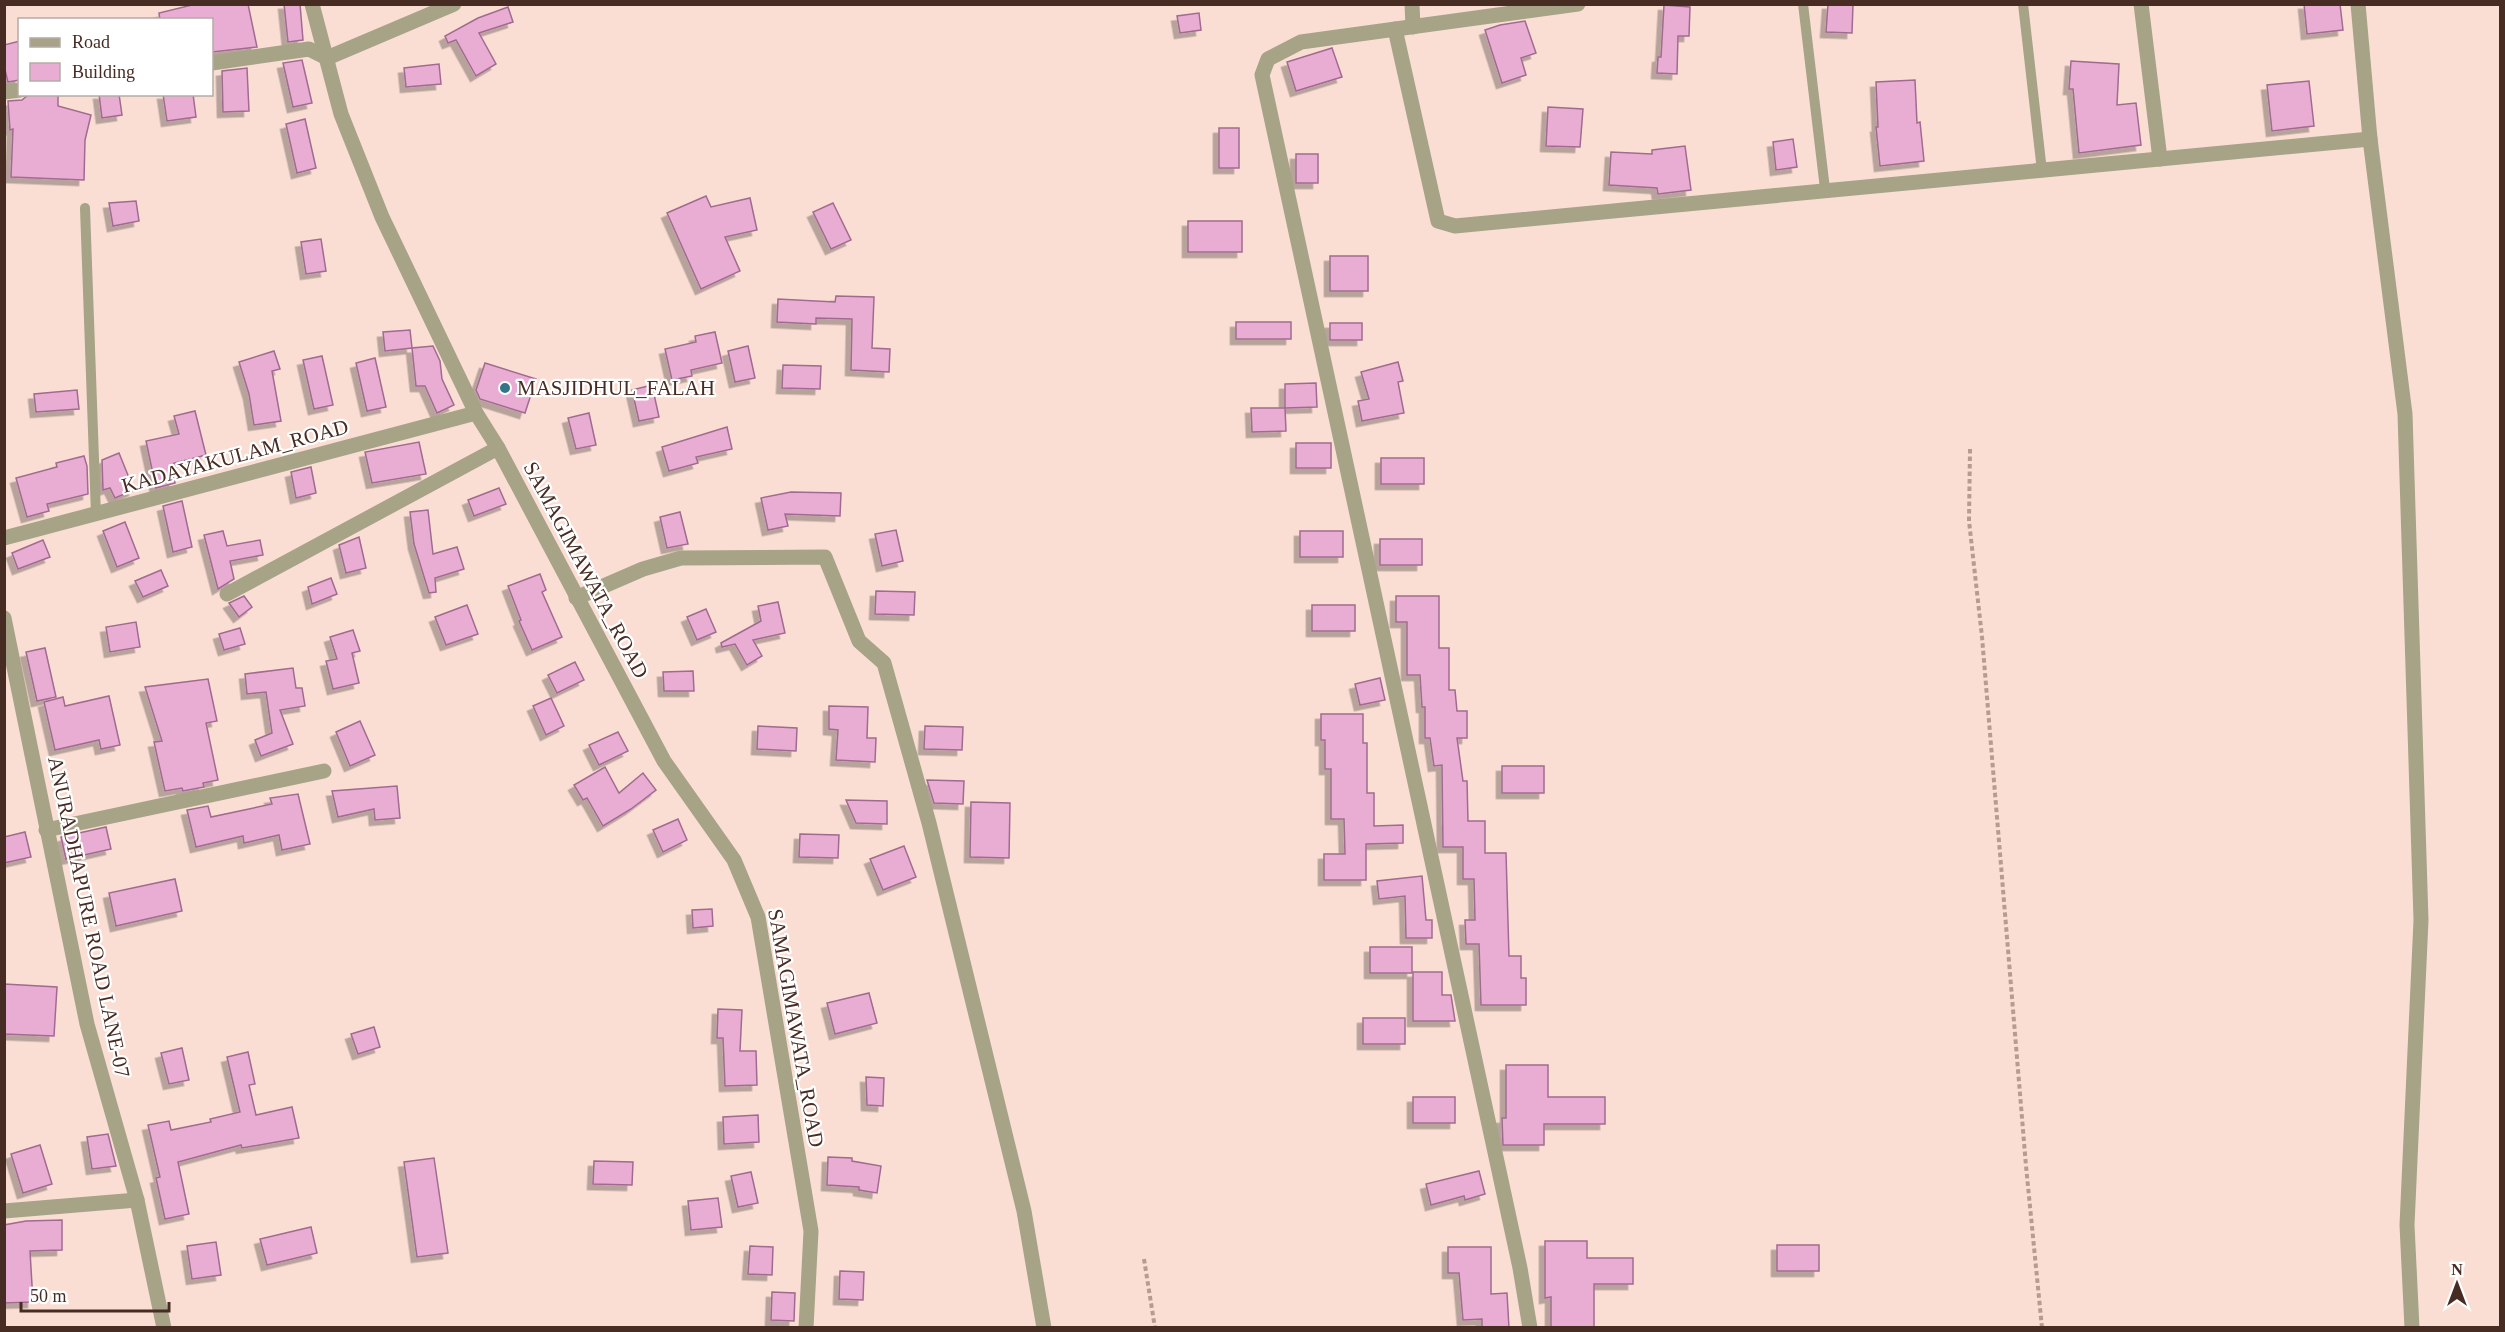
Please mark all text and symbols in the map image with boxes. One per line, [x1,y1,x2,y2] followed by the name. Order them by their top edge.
[18,18,213,96] legend
[72,32,110,52] text: Road
[72,62,135,82] text: Building
[517,376,715,400] place label: MASJIDHUL_FALAH
[498,381,512,395] marker: MASJIDHUL_FALAH
[119,414,351,498] street label: KADAYAKULAM_ROAD
[519,458,653,682] street label: SAMAGIMAWATA_ROAD
[43,754,135,1080] street label: ANURADHAPURE ROAD LANE-07
[763,907,829,1149] street label: SAMAGIMAWATA_ROAD
[2427,1254,2487,1314] north arrow
[2451,1261,2463,1278] text: N
[21,1275,170,1313] scale bar
[30,1286,67,1306] text: 50 m

